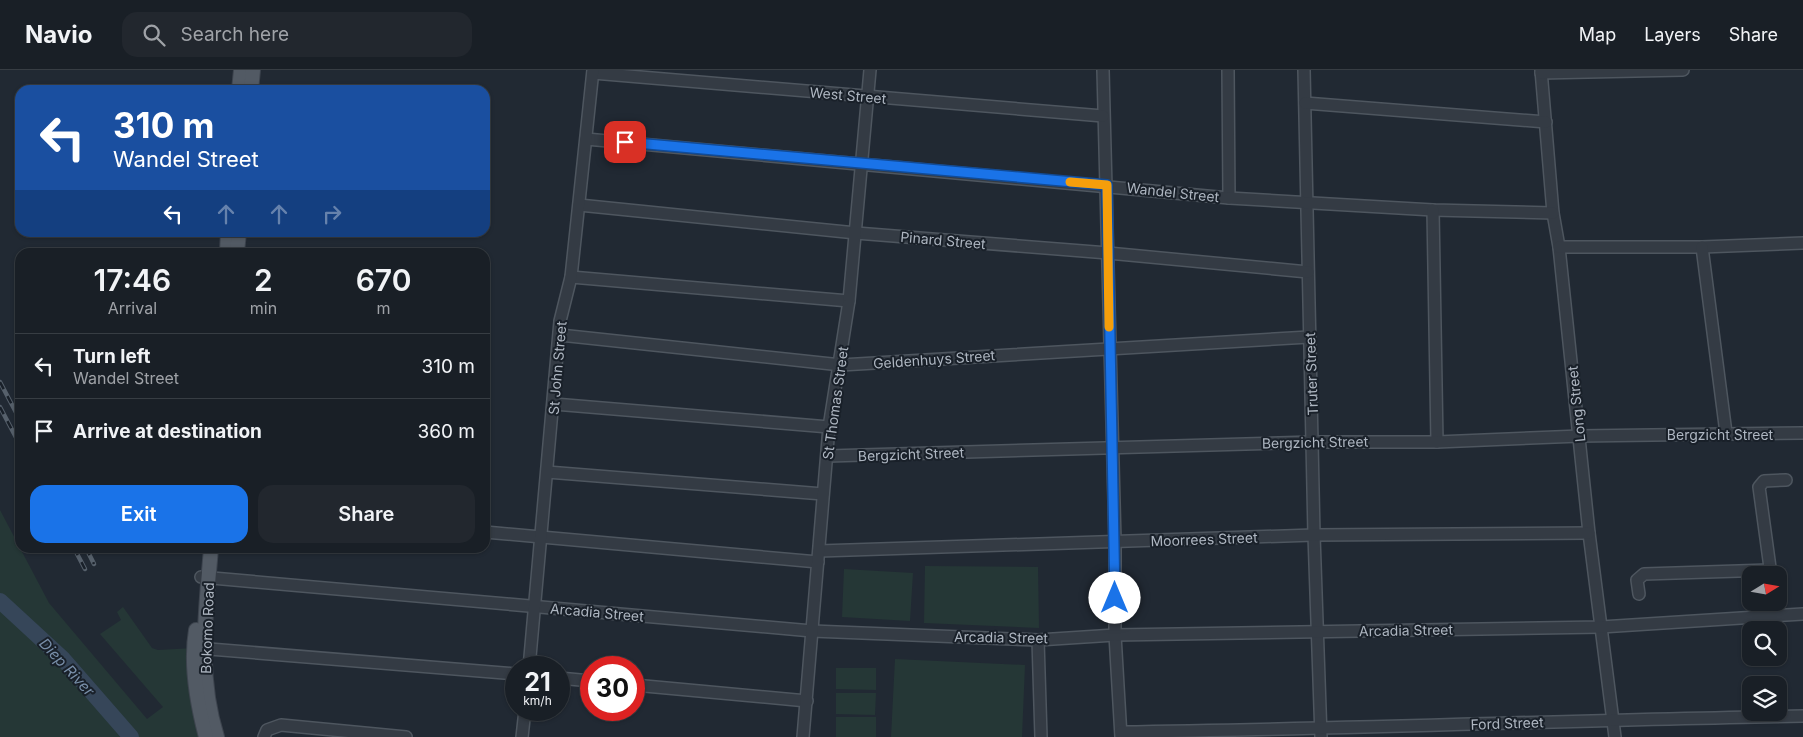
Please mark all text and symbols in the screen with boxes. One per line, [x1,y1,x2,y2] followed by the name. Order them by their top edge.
[122,12,472,57] search box
[25,20,92,49] text: Navio
[140,21,168,49] icon: search
[180,23,289,46] text: Search here
[1579,24,1616,45] text: Map
[1644,24,1701,45] text: Layers
[1729,24,1778,45] text: Share
[809,83,887,107] street label: West Street
[113,104,215,146] text: 310 m
[30,105,95,170] icon: left
[604,121,646,163] pin
[611,128,639,156] icon: arrive
[113,146,259,172] text: Wandel Street
[1126,179,1220,205] street label: Wandel Street
[159,200,187,228] icon: left
[212,200,240,228] icon: ahead
[265,200,293,228] icon: ahead
[318,200,346,228] icon: right
[900,228,987,252] street label: Pinard Street
[94,262,171,298] text: 17:46
[254,262,273,298] text: 2
[356,262,411,298] text: 670
[108,298,157,318] text: Arrival
[250,298,277,318] text: min
[377,298,391,318] text: m
[544,320,570,416] street label: St John Street
[1301,332,1321,416] street label: Truter Street
[73,345,151,368] text: Turn left
[819,345,851,461] street label: St Thomas Street
[872,346,996,372] street label: Geldenhuys Street
[30,352,58,380] icon: left
[422,355,475,378] text: 310 m
[1563,365,1588,443] street label: Long Street
[73,368,179,388] text: Wandel Street
[30,417,58,445] icon: arrive
[73,420,262,443] text: Arrive at destination
[418,420,475,443] text: 360 m
[1667,426,1774,443] street label: Bergzicht Street
[1262,433,1369,451] street label: Bergzicht Street
[858,444,965,464] street label: Bergzicht Street
[30,485,248,543] button: Exit
[258,485,475,543] button: Share
[1150,529,1258,549] street label: Moorrees Street
[1742,566,1788,611] north arrow
[1742,566,1787,721] map controls
[1088,571,1140,623] position arrow
[197,582,217,674] street label: Bokomo Road
[549,599,645,625] street label: Arcadia Street
[1359,621,1454,639] street label: Arcadia Street
[1742,621,1787,666] button: search
[954,628,1049,646] street label: Arcadia Street
[35,634,99,700] water label: Diep River
[580,656,645,721] speed limit sign: 30
[524,667,551,697] text: 21
[1742,676,1787,721] button: layers
[523,693,552,708] text: km/h
[1470,713,1544,733] street label: Ford Street

